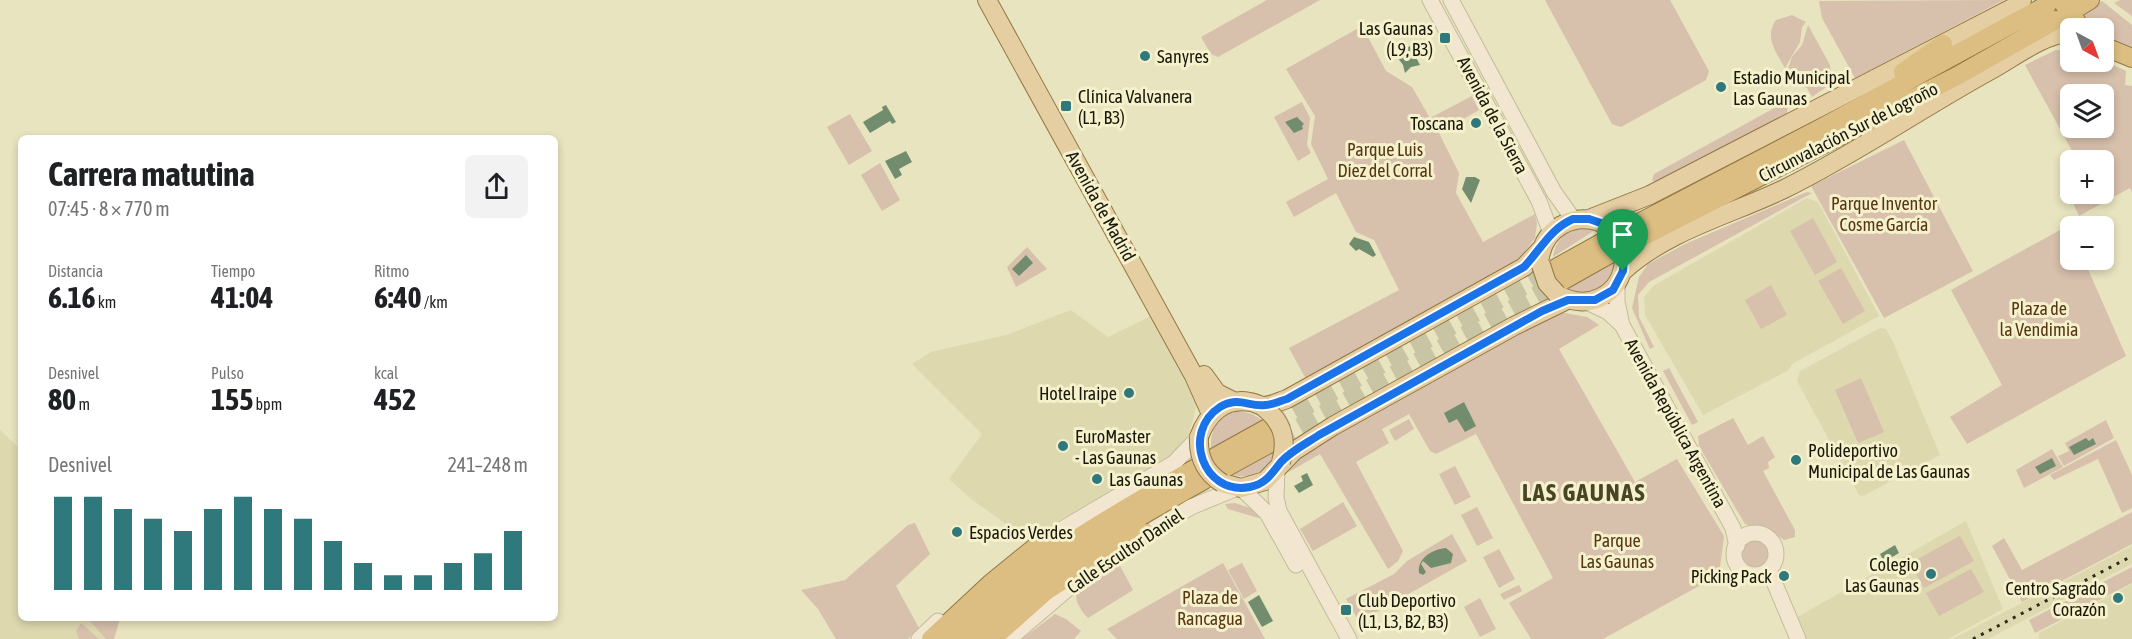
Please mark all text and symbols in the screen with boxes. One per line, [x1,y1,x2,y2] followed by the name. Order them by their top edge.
[1359,18,1433,60] place label: Las Gaunas (L9, B3)
[2060,18,2114,72] north arrow
[2060,18,2114,270] map controls
[1438,31,1452,45] marker: Las Gaunas (L9, B3)
[1157,46,1209,67] place label: Sanyres
[1138,49,1152,63] marker: Sanyres
[1453,53,1533,177] street label: Avenida de la Sierra
[1733,67,1850,109] place label: Estadio Municipal Las Gaunas
[1755,78,1941,186] street label: Circunvalación Sur de Logroño
[1714,80,1728,94] marker: Estadio Municipal Las Gaunas
[2060,84,2114,138] button: layers
[1078,86,1192,128] place label: Clínica Valvanera (L1, B3)
[1059,99,1073,113] marker: Clínica Valvanera (L1, B3)
[1410,113,1464,134] place label: Toscana
[1469,116,1483,130] marker: Toscana
[1337,139,1433,181] park label: Parque Luis Díez del Corral
[1062,147,1140,265] street label: Avenida de Madrid
[2060,150,2114,204] button: +
[48,155,255,193] text: Carrera matutina
[465,155,528,218] button: share
[1831,193,1938,235] park label: Parque Inventor Cosme García
[48,197,170,220] text: 07:45 · 8 × 770 m
[1597,209,1648,271] pin
[2060,216,2114,270] button: −
[1606,218,1639,251] icon: arrive
[48,262,103,280] text: Distancia
[211,262,255,280] text: Tiempo
[374,262,409,280] text: Ritmo
[48,280,96,314] text: 6.16
[211,280,273,314] text: 41:04
[374,280,422,314] text: 6:40
[96,293,116,311] text: km
[422,293,448,311] text: /km
[2000,298,2078,340] park label: Plaza de la Vendimia
[1621,335,1731,511] street label: Avenida República Argentina
[48,364,99,382] text: Desnivel
[211,364,244,382] text: Pulso
[374,364,398,382] text: kcal
[48,382,76,416] text: 80
[211,382,253,416] text: 155
[374,382,416,416] text: 452
[1039,383,1117,404] place label: Hotel Iraipe
[1122,386,1136,400] marker: Hotel Iraipe
[76,395,90,413] text: m
[253,395,282,413] text: bpm
[1075,426,1156,468] place label: EuroMaster - Las Gaunas
[1056,439,1070,453] marker: EuroMaster - Las Gaunas
[1808,440,1970,482] place label: Polideportivo Municipal de Las Gaunas
[48,453,112,476] text: Desnivel
[447,453,528,476] text: 241–248 m
[1789,453,1803,467] marker: Polideportivo Municipal de Las Gaunas
[1109,469,1183,490] place label: Las Gaunas
[1090,472,1104,486] marker: Las Gaunas
[1522,479,1646,506] district label: LAS GAUNAS
[1063,504,1187,598] street label: Calle Escultor Daniel
[969,522,1073,543] place label: Espacios Verdes
[950,525,964,539] marker: Espacios Verdes
[1580,530,1654,572] park label: Parque Las Gaunas
[1845,554,1919,596] place label: Colegio Las Gaunas
[1691,566,1772,587] place label: Picking Pack
[1924,567,1938,581] marker: Colegio Las Gaunas
[1777,569,1791,583] marker: Picking Pack
[2006,578,2106,620] place label: Centro Sagrado Corazón
[1177,587,1243,629] park label: Plaza de Rancagua
[1358,590,1456,632] place label: Club Deportivo (L1, L3, B2, B3)
[2111,591,2125,605] marker: Centro Sagrado Corazón
[1339,603,1353,617] marker: Club Deportivo (L1, L3, B2, B3)

